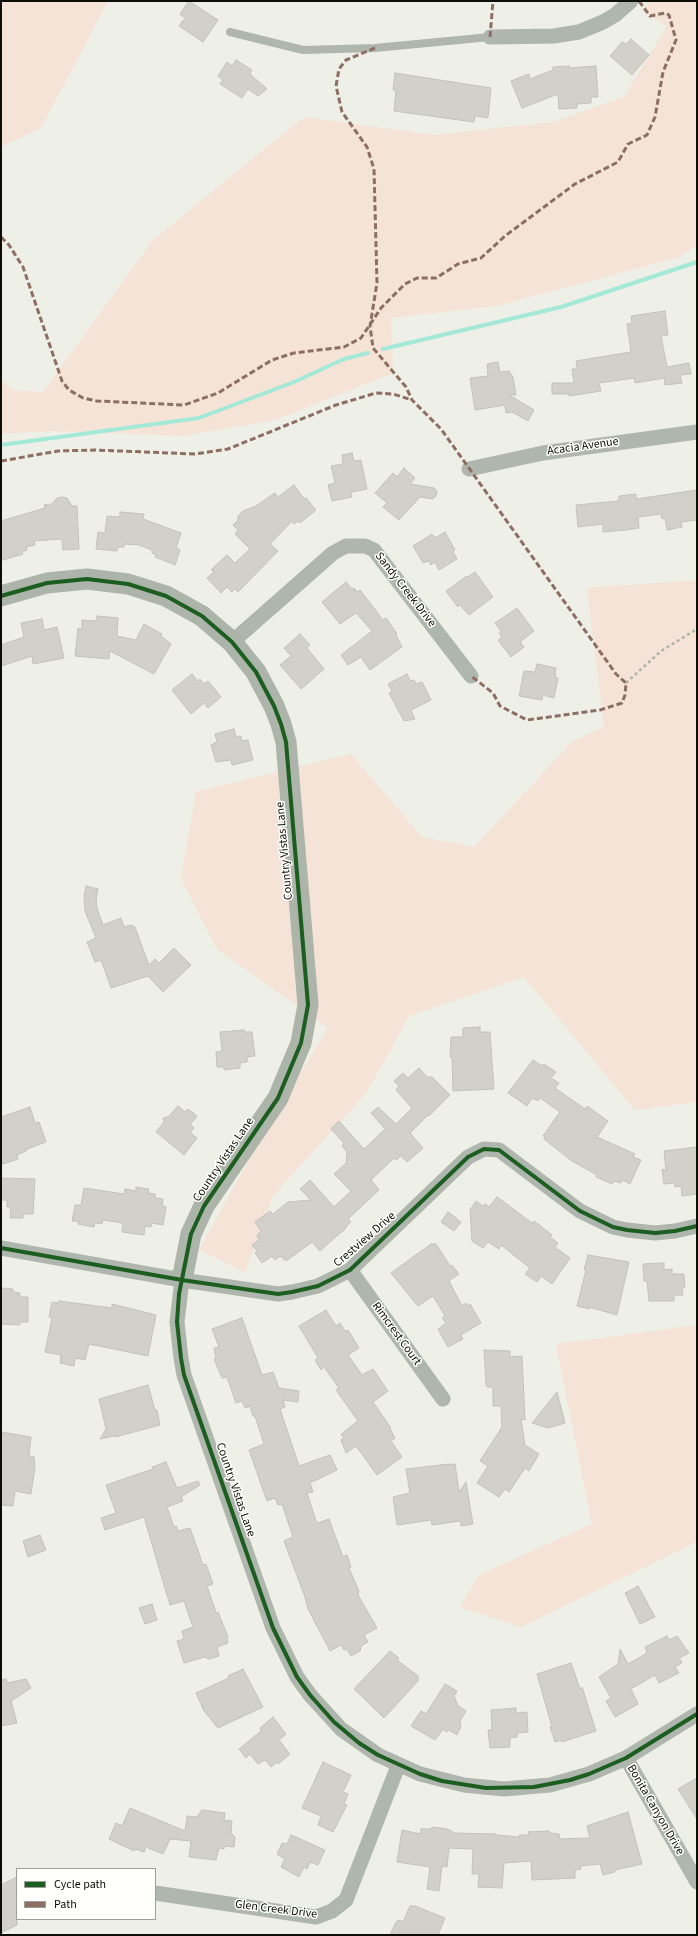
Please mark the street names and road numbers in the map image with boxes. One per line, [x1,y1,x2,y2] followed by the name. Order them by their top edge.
[546,435,620,459] street label: Acacia Avenue
[371,550,439,630] street label: Sandy Creek Drive
[274,801,296,901] street label: Country Vistas Lane
[190,1115,258,1205] street label: Country Vistas Lane
[331,1209,399,1271] street label: Crestview Drive
[368,1300,424,1368] street label: Rimcrest Court
[212,1441,258,1539] street label: Country Vistas Lane
[623,1762,687,1858] street label: Bonita Canyon Drive
[234,1898,318,1922] street label: Glen Creek Drive

